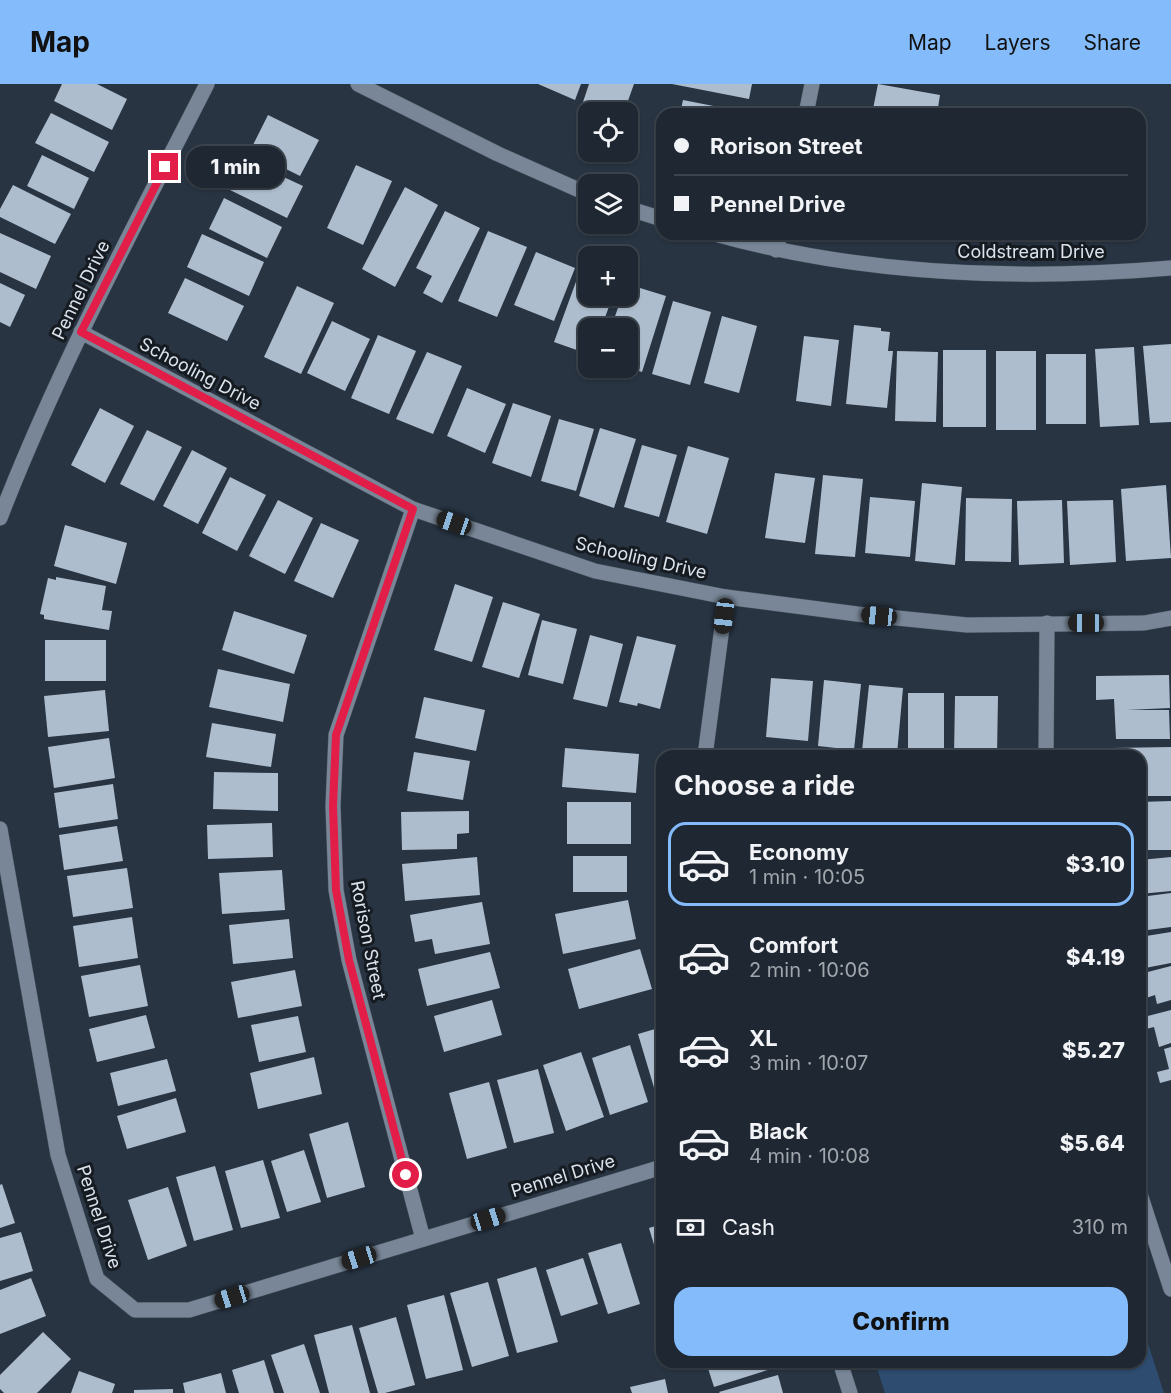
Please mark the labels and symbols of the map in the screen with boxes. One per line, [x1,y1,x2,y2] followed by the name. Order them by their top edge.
[186,146,285,188] callout: 1 min
[151,153,178,180] route end
[47,237,114,343] street label: Pennel Drive
[957,241,1105,262] street label: Coldstream Drive
[136,333,264,414] street label: Schooling Drive
[434,509,474,537] car
[573,532,709,583] street label: Schooling Drive
[713,597,735,635] car
[860,605,898,627] car
[1068,614,1104,632] car
[347,879,390,1001] street label: Rorison Street
[508,1150,617,1201] street label: Pennel Drive
[392,1161,419,1188] route start
[73,1162,126,1271] street label: Pennel Drive
[468,1205,508,1233] car
[339,1244,379,1272] car
[212,1283,252,1311] car

